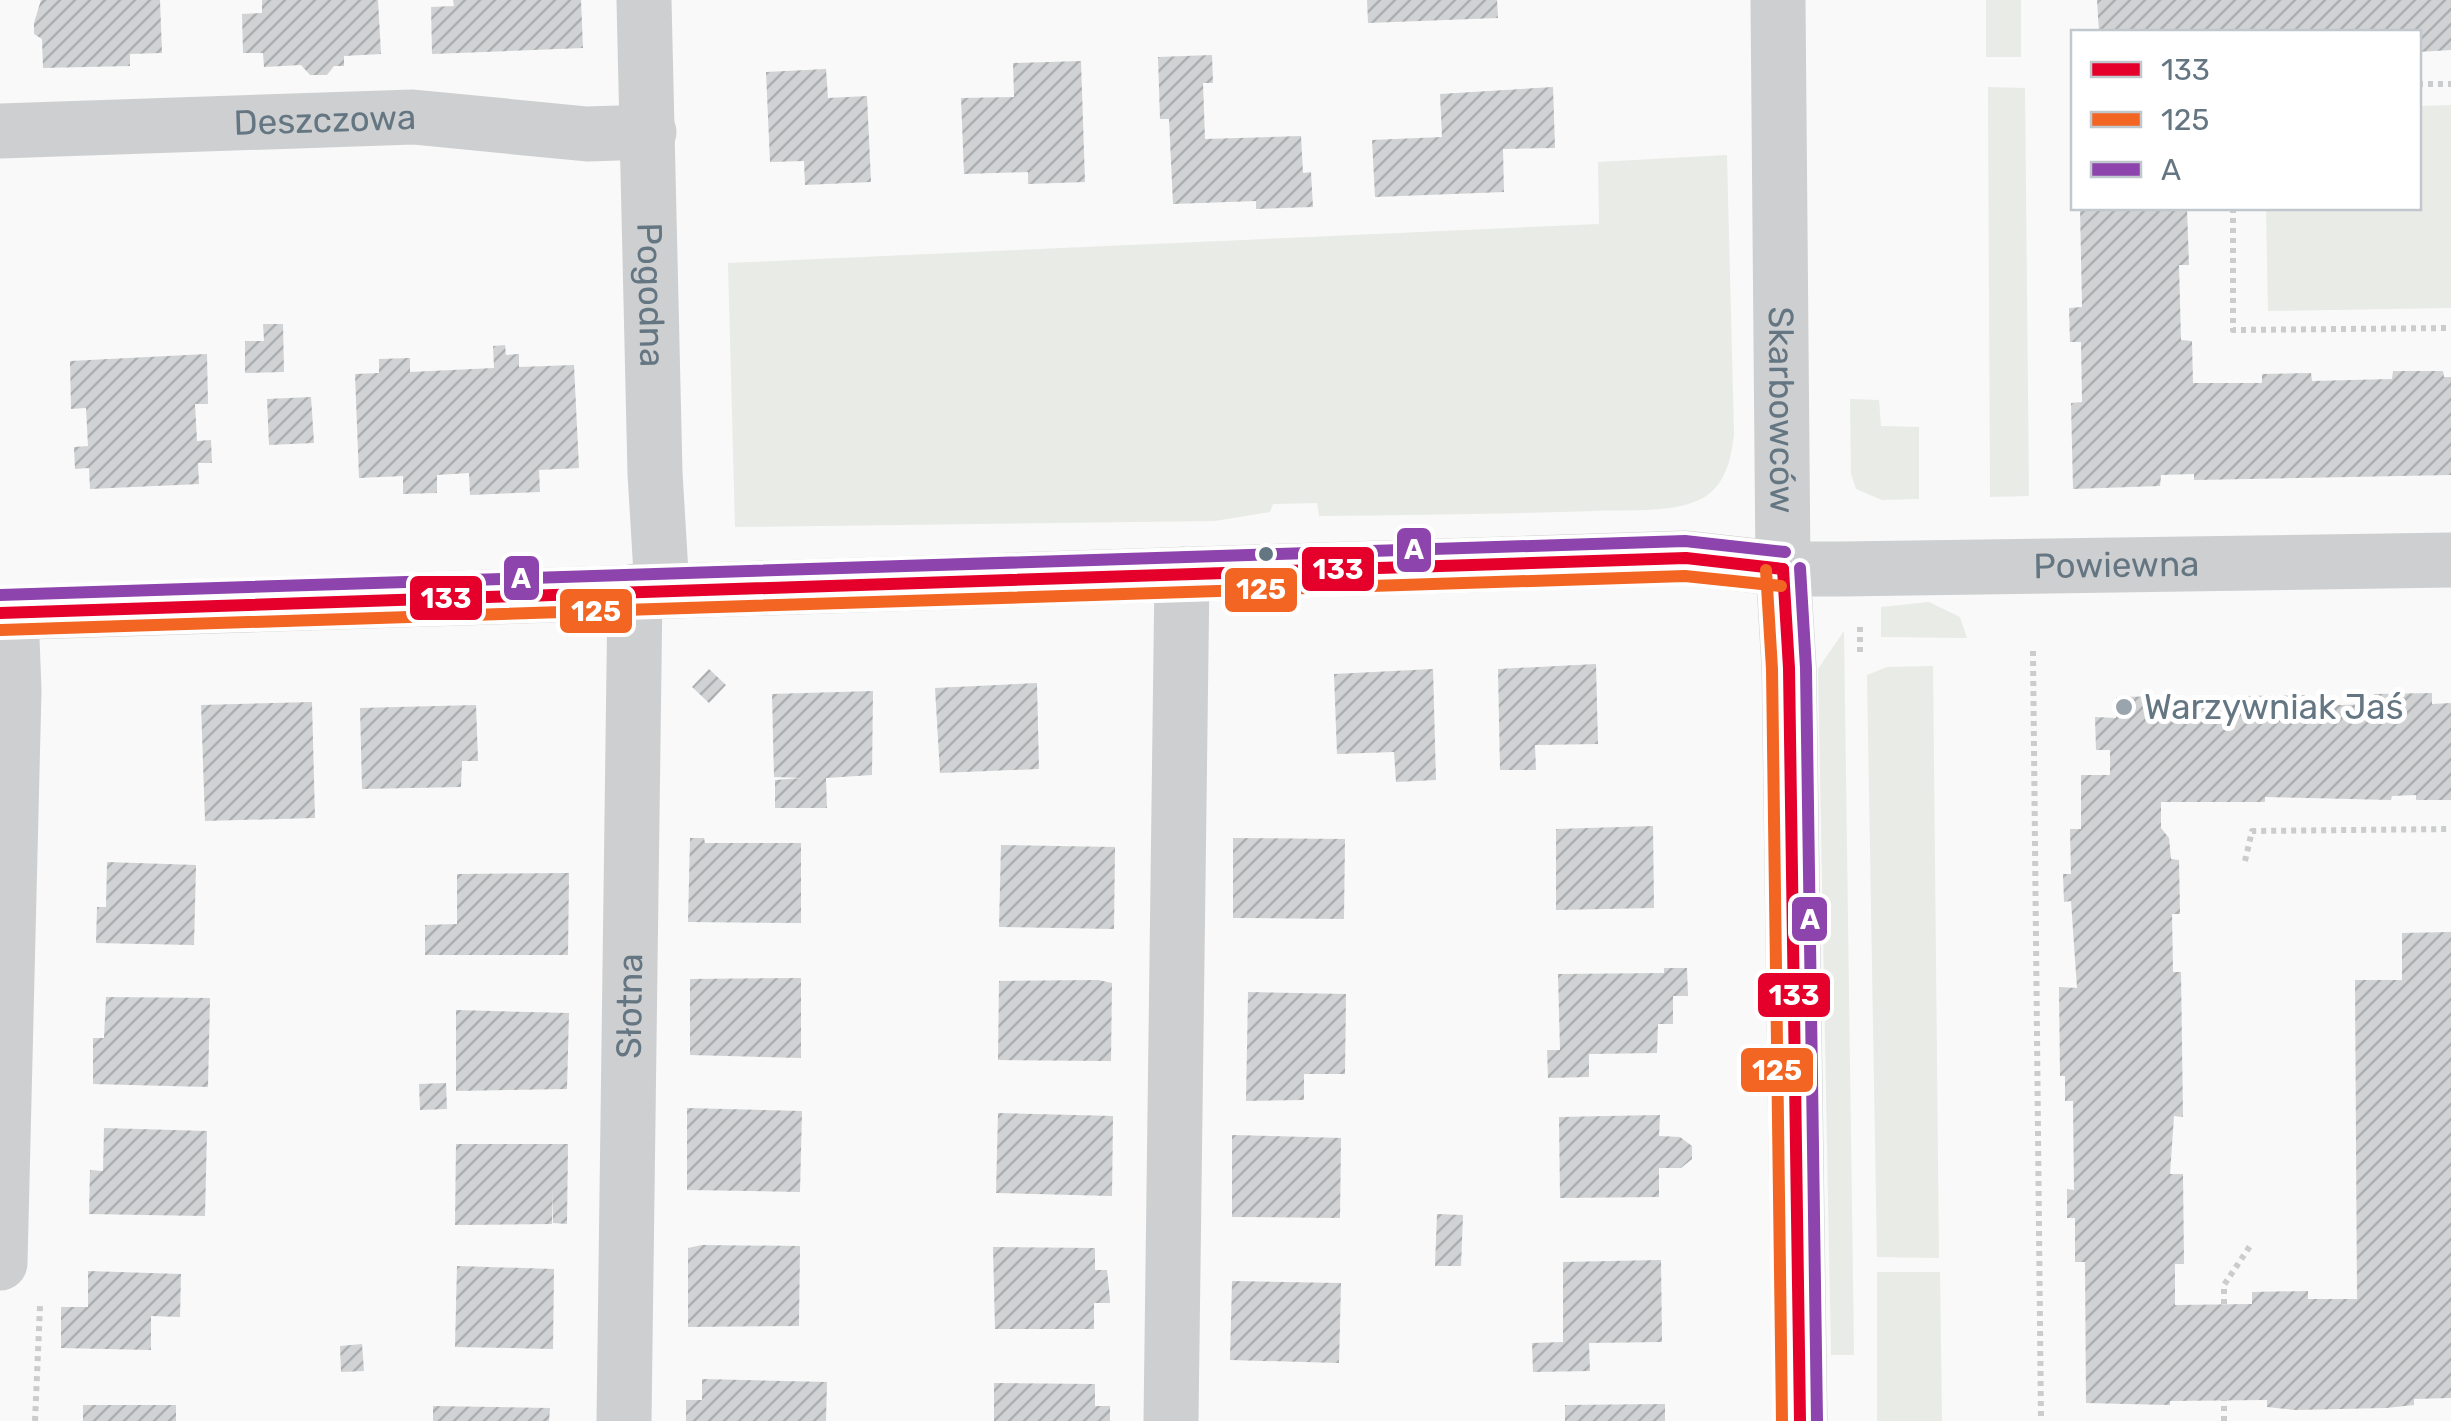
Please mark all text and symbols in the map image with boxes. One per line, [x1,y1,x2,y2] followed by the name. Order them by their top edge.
[2071,30,2421,210] legend
[2161,52,2210,88] text: 133
[233,96,417,144] street label: Deszczowa
[2161,102,2209,138] text: 125
[2161,152,2181,188] text: A
[628,222,674,368] street label: Pogodna
[1760,306,1804,514] street label: Skarbowców
[1395,526,1433,574] line badge: A
[1404,533,1424,566] text: A
[2033,543,2200,587] street label: Powiewna
[1256,544,1276,564] unlabelled marker
[1300,545,1376,593] line badge: 133
[1313,553,1363,586] text: 133
[502,554,541,602] line badge: A
[511,562,531,595] text: A
[1223,566,1299,614] line badge: 125
[1236,573,1286,606] text: 125
[408,574,484,622] line badge: 133
[421,582,471,615] text: 133
[558,587,634,635] line badge: 125
[571,595,621,628] text: 125
[2144,686,2404,728] place label: Warzywniak Jaś
[2113,696,2135,718] marker: Warzywniak Jaś
[1790,895,1829,943] line badge: A
[1800,903,1820,936] text: A
[608,953,651,1059] street label: Słotna
[1756,971,1832,1019] line badge: 133
[1769,979,1819,1012] text: 133
[1739,1046,1815,1094] line badge: 125
[1752,1054,1802,1087] text: 125

